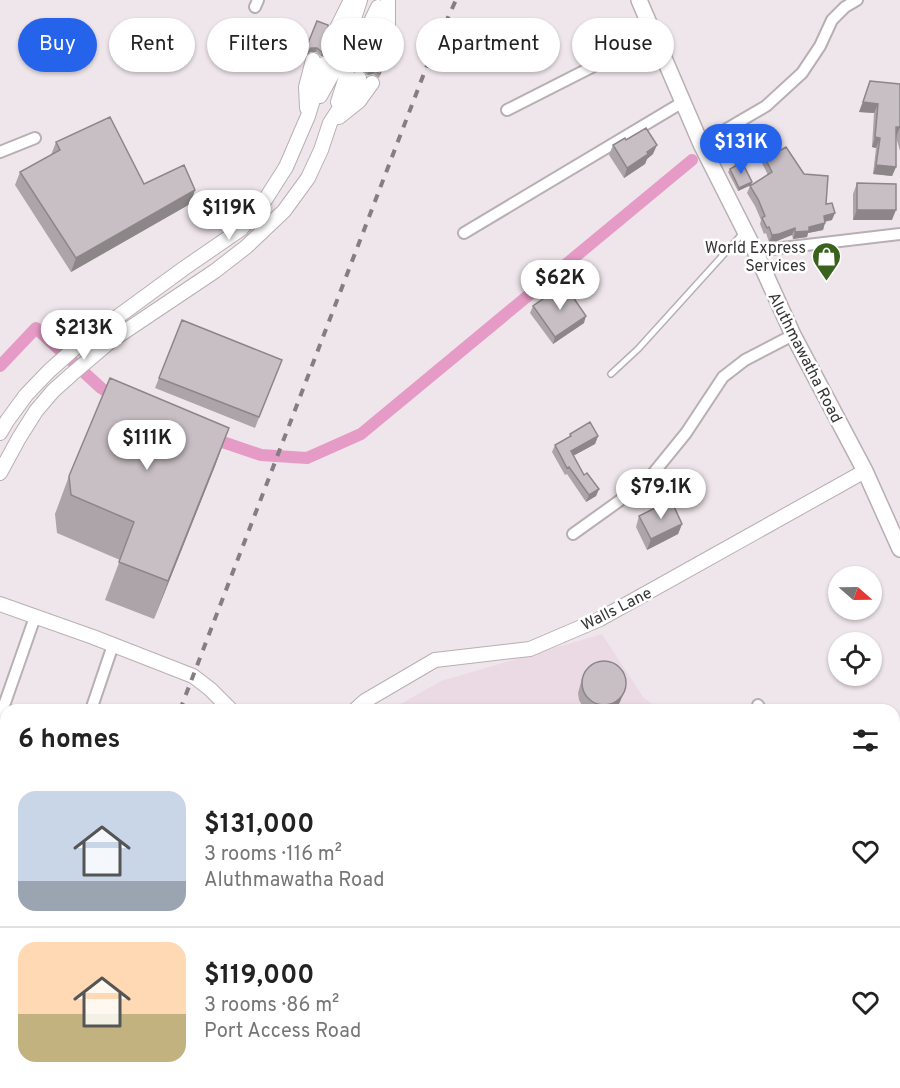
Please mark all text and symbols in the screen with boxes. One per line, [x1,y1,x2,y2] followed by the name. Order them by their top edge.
[18,18,97,72] chip: Buy
[109,18,195,72] chip: Rent
[207,18,309,72] chip: Filters
[321,18,404,72] chip: New
[416,18,560,72] chip: Apartment
[572,18,674,72] chip: House
[699,124,783,175] pin: $131K
[714,130,768,156] text: $131K
[187,190,271,241] pin: $119K
[202,196,256,222] text: $119K
[705,239,806,277] place label: World Express Services
[811,240,843,282] shop icon: World Express Services
[524,260,596,311] pin: $62K
[535,266,585,292] text: $62K
[763,289,846,427] street label: Aluthmawatha Road
[42,310,126,361] pin: $213K
[55,316,113,342] text: $213K
[105,420,189,471] pin: $111K
[122,426,172,452] text: $111K
[612,469,710,520] pin: $79.1K
[630,475,692,501] text: $79.1K
[828,566,882,620] north arrow
[828,566,882,686] map controls
[578,583,656,636] street label: Walls Lane
[828,632,882,686] button: locate
[18,724,120,757] text: 6 homes
[849,724,882,757] icon: filters
[204,809,314,842] text: $131,000
[66,815,138,887] icon: home
[849,835,882,868] icon: heart
[204,842,342,868] text: 3 rooms · 116 m²
[204,868,384,894] text: Aluthmawatha Road
[204,960,314,993] text: $119,000
[66,966,138,1038] icon: home
[849,986,882,1019] icon: heart
[204,993,339,1019] text: 3 rooms · 86 m²
[204,1019,361,1045] text: Port Access Road

